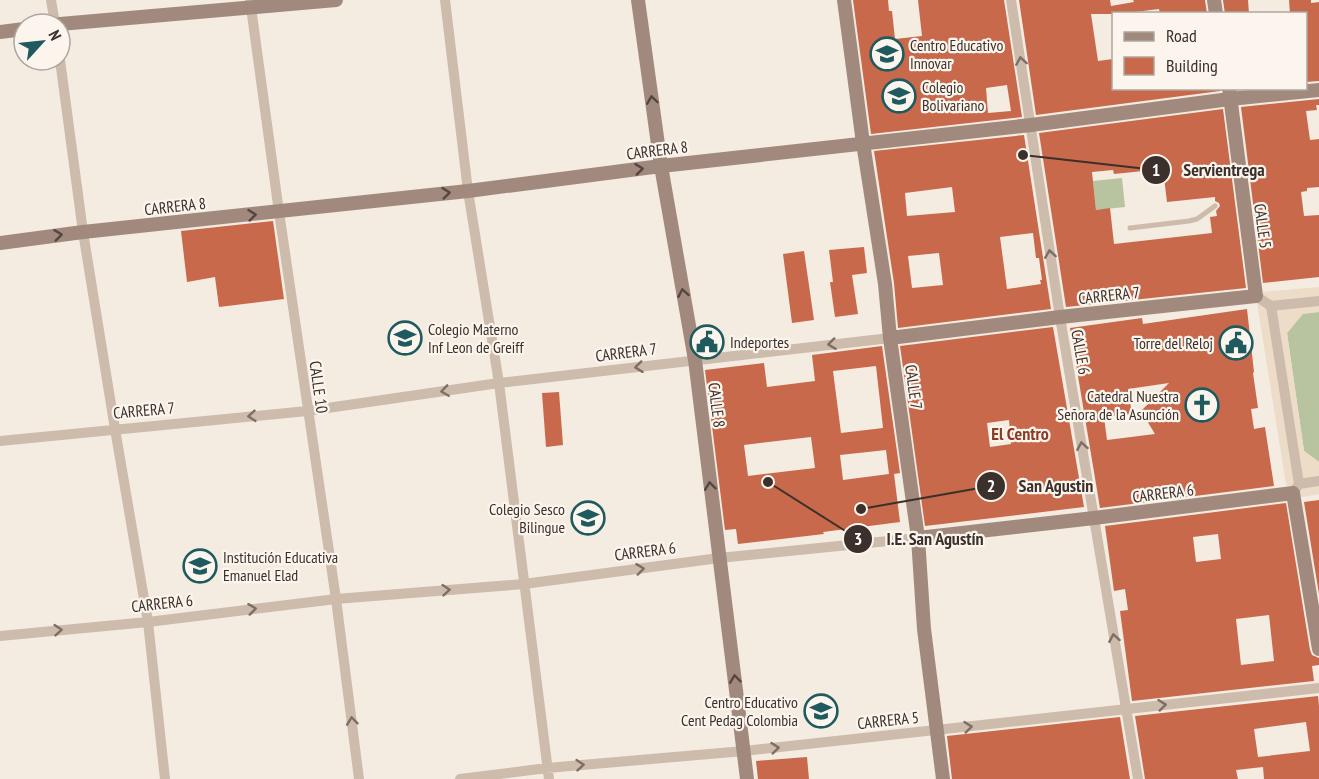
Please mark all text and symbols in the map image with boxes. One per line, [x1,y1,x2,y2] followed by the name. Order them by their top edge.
[12,12,72,72] north arrow
[1112,12,1307,90] legend
[1166,24,1197,47] text: Road
[44,27,66,44] text: N
[910,35,1004,73] place label: Centro Educativo Innovar
[869,36,905,72] school or university icon: Centro Educativo Innovar
[1166,54,1218,77] text: Building
[1015,56,1027,66] one-way arrow
[922,77,985,115] place label: Colegio Bolivariano
[881,78,917,114] school or university icon: Colegio Bolivariano
[647,96,659,105] one-way arrow
[625,136,689,164] street label: CARRERA 8
[1141,152,1277,188] callout: Servientrega
[1152,158,1160,181] text: 1
[1183,158,1265,181] text: Servientrega
[635,163,644,175] one-way arrow
[441,187,450,200] one-way arrow
[143,193,207,219] street label: CARRERA 8
[1250,202,1276,250] street label: CALLE 5
[247,209,256,222] one-way arrow
[53,230,63,242] one-way arrow
[1045,249,1057,258] one-way arrow
[1077,282,1141,308] street label: CARRERA 7
[678,288,690,297] one-way arrow
[428,319,524,357] place label: Colegio Materno Inf Leon de Greiff
[387,320,423,356] school or university icon: Colegio Materno Inf Leon de Greiff
[689,324,725,360] public building icon: Indeportes
[1218,325,1254,361] public building icon: Torre del Reloj
[1067,328,1095,376] street label: CALLE 6
[730,332,789,352] place label: Indeportes
[1133,333,1213,353] place label: Torre del Reloj
[594,338,658,366] street label: CARRERA 7
[828,338,837,350] one-way arrow
[305,360,333,414] street label: CALLE 10
[634,360,643,373] one-way arrow
[901,363,927,411] street label: CALLE 7
[704,381,730,429] street label: CALLE 8
[440,384,450,396] one-way arrow
[1057,386,1179,424] place label: Catedral Nuestra Señora de la Asunción
[1184,387,1220,423] church icon: Catedral Nuestra Señora de la Asunción
[112,397,176,423] street label: CARRERA 7
[247,410,256,423] one-way arrow
[991,422,1049,445] district label: El Centro
[1076,442,1089,452] one-way arrow
[976,468,1106,504] callout: San Agustin
[987,474,995,497] text: 2
[1019,474,1093,497] text: San Agustin
[1131,479,1195,507] street label: CARRERA 6
[705,481,717,490] one-way arrow
[489,499,565,537] place label: Colegio Sesco Bilingue
[570,500,606,536] school or university icon: Colegio Sesco Bilingue
[843,521,996,557] callout: I.E. San Agustín
[854,527,862,550] text: 3
[886,527,984,550] text: I.E. San Agustín
[613,537,677,565] street label: CARRERA 6
[223,547,338,585] place label: Institución Educativa Emanuel Elad
[182,548,218,584] school or university icon: Institución Educativa Emanuel Elad
[635,563,644,575] one-way arrow
[442,584,451,597] one-way arrow
[130,590,194,616] street label: CARRERA 6
[248,604,257,616] one-way arrow
[54,624,63,637] one-way arrow
[1108,634,1121,644] one-way arrow
[729,675,742,684] one-way arrow
[681,692,798,730] place label: Centro Educativo Cent Pedag Colombia
[803,693,839,729] school or university icon: Centro Educativo Cent Pedag Colombia
[1158,699,1167,712] one-way arrow
[856,707,920,733] street label: CARRERA 5
[346,716,358,726] one-way arrow
[964,721,973,733] one-way arrow
[770,742,779,755] one-way arrow
[576,759,585,772] one-way arrow

